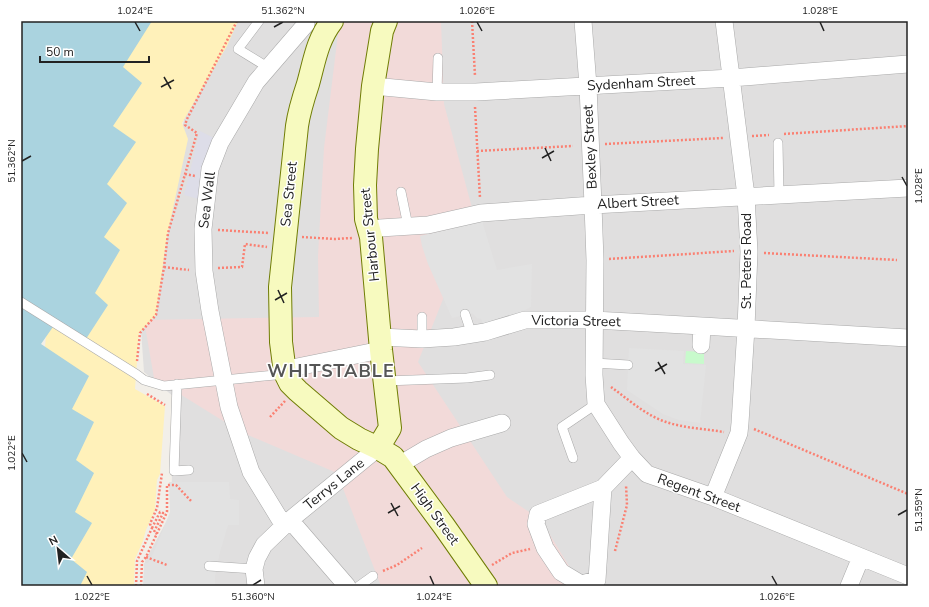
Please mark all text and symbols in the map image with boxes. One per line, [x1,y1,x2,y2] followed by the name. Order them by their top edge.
[117,4,153,18] text: 1.024°E
[261,4,305,18] text: 51.362°N
[459,4,495,18] text: 1.026°E
[802,4,838,18] text: 1.028°E
[40,38,149,64] scale bar
[46,44,74,60] text: 50 m
[586,71,696,95] street label: Sydenham Street
[578,104,602,190] street label: Bexley Street
[5,139,19,183] text: 51.362°N
[276,160,302,227] street label: Sea Street
[912,168,926,204] text: 1.028°E
[194,170,220,230] street label: Sea Wall
[356,187,384,283] street label: Harbour Street
[597,190,680,214] street label: Albert Street
[737,213,756,309] street label: St. Peters Road
[530,311,621,331] street label: Victoria Street
[267,359,395,383] district label: WHITSTABLE
[5,435,19,471] text: 1.022°E
[300,454,368,514] street label: Terrys Lane
[655,469,743,517] street label: Regent Street
[406,479,464,549] street label: High Street
[912,488,926,532] text: 51.359°N
[38,529,78,569] north arrow
[46,532,61,549] text: N
[74,590,110,604] text: 1.022°E
[231,590,275,604] text: 51.360°N
[416,590,452,604] text: 1.024°E
[759,590,795,604] text: 1.026°E

